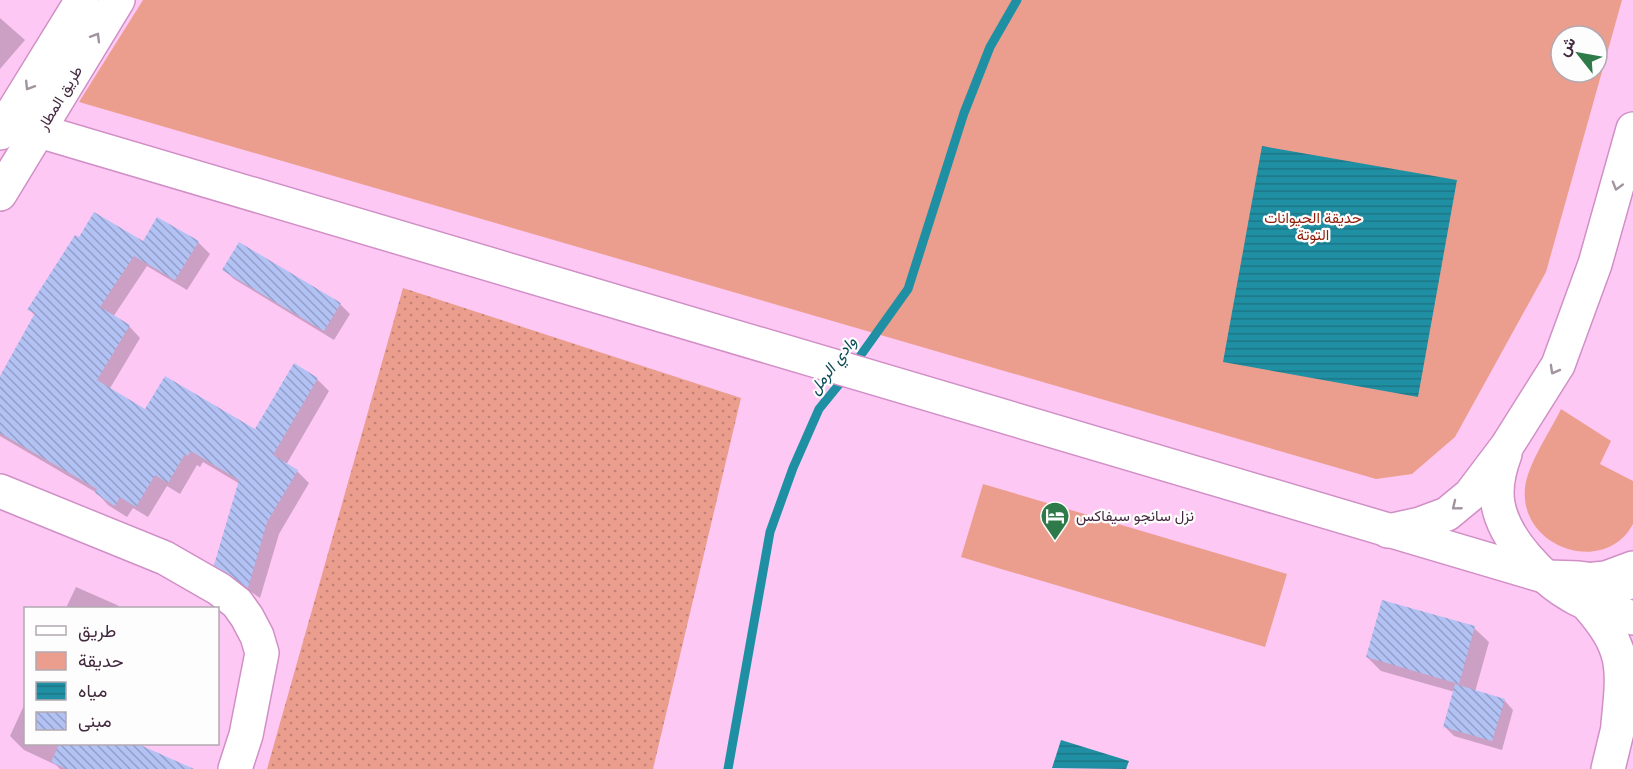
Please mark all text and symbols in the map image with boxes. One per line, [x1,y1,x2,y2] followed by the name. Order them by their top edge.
[1549,24,1609,84] north arrow
[1552,32,1581,61] text: ش
[89,33,101,43] one-way arrow
[32,62,87,135] street label: طريق المطار
[25,80,37,90] one-way arrow
[1612,180,1624,191] one-way arrow
[1264,207,1362,245] park label: حديقة الحيوانات التوتة
[803,332,863,400] water label: وادي الرمل
[1550,364,1562,374] one-way arrow
[1452,499,1463,510] one-way arrow
[1039,500,1071,542] hotel icon: نزل سانجو سيفاكس
[1076,505,1194,526] place label: نزل سانجو سيفاكس
[24,607,219,745] legend
[78,618,116,643] text: طريق
[78,648,124,673] text: حديقة
[78,678,107,703] text: مياه
[78,708,112,733] text: مبنى

